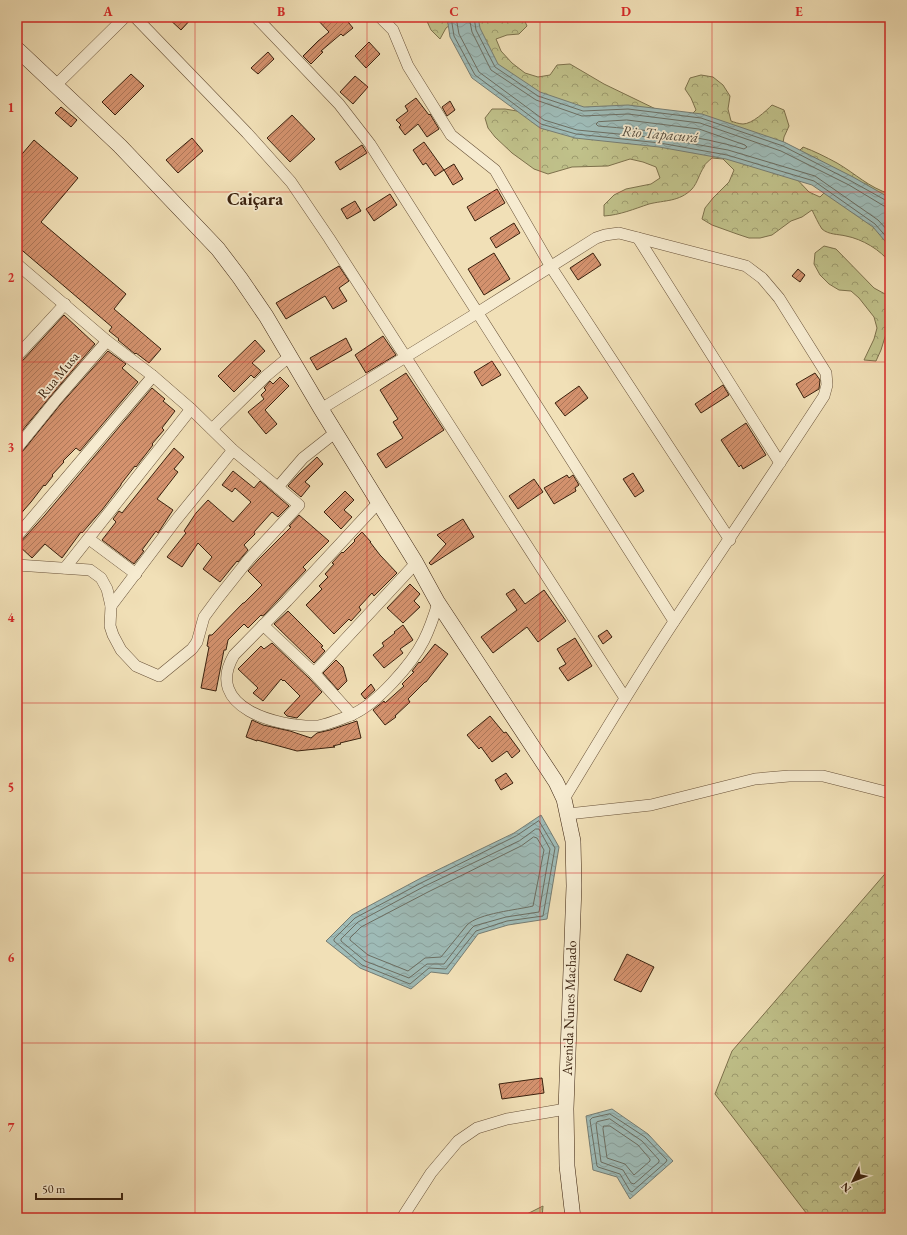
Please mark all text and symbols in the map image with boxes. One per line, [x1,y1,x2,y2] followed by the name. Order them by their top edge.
[102,3,113,20] text: A
[277,3,285,20] text: B
[449,3,459,20] text: C
[621,3,631,20] text: D
[795,3,803,20] text: E
[8,99,15,116] text: 1
[621,121,700,146] water label: Rio Tapacurá
[227,187,283,210] district label: Caiçara
[8,269,15,286] text: 2
[33,348,83,402] street label: Rua Musa
[8,439,15,456] text: 3
[8,609,15,626] text: 4
[8,779,14,796] text: 5
[558,940,580,1077] street label: Avenida Nunes Machado
[8,949,15,966] text: 6
[8,1119,15,1136] text: 7
[833,1161,873,1201] north arrow
[36,1175,122,1201] scale bar
[837,1180,854,1196] text: N
[42,1181,66,1197] text: 50 m

